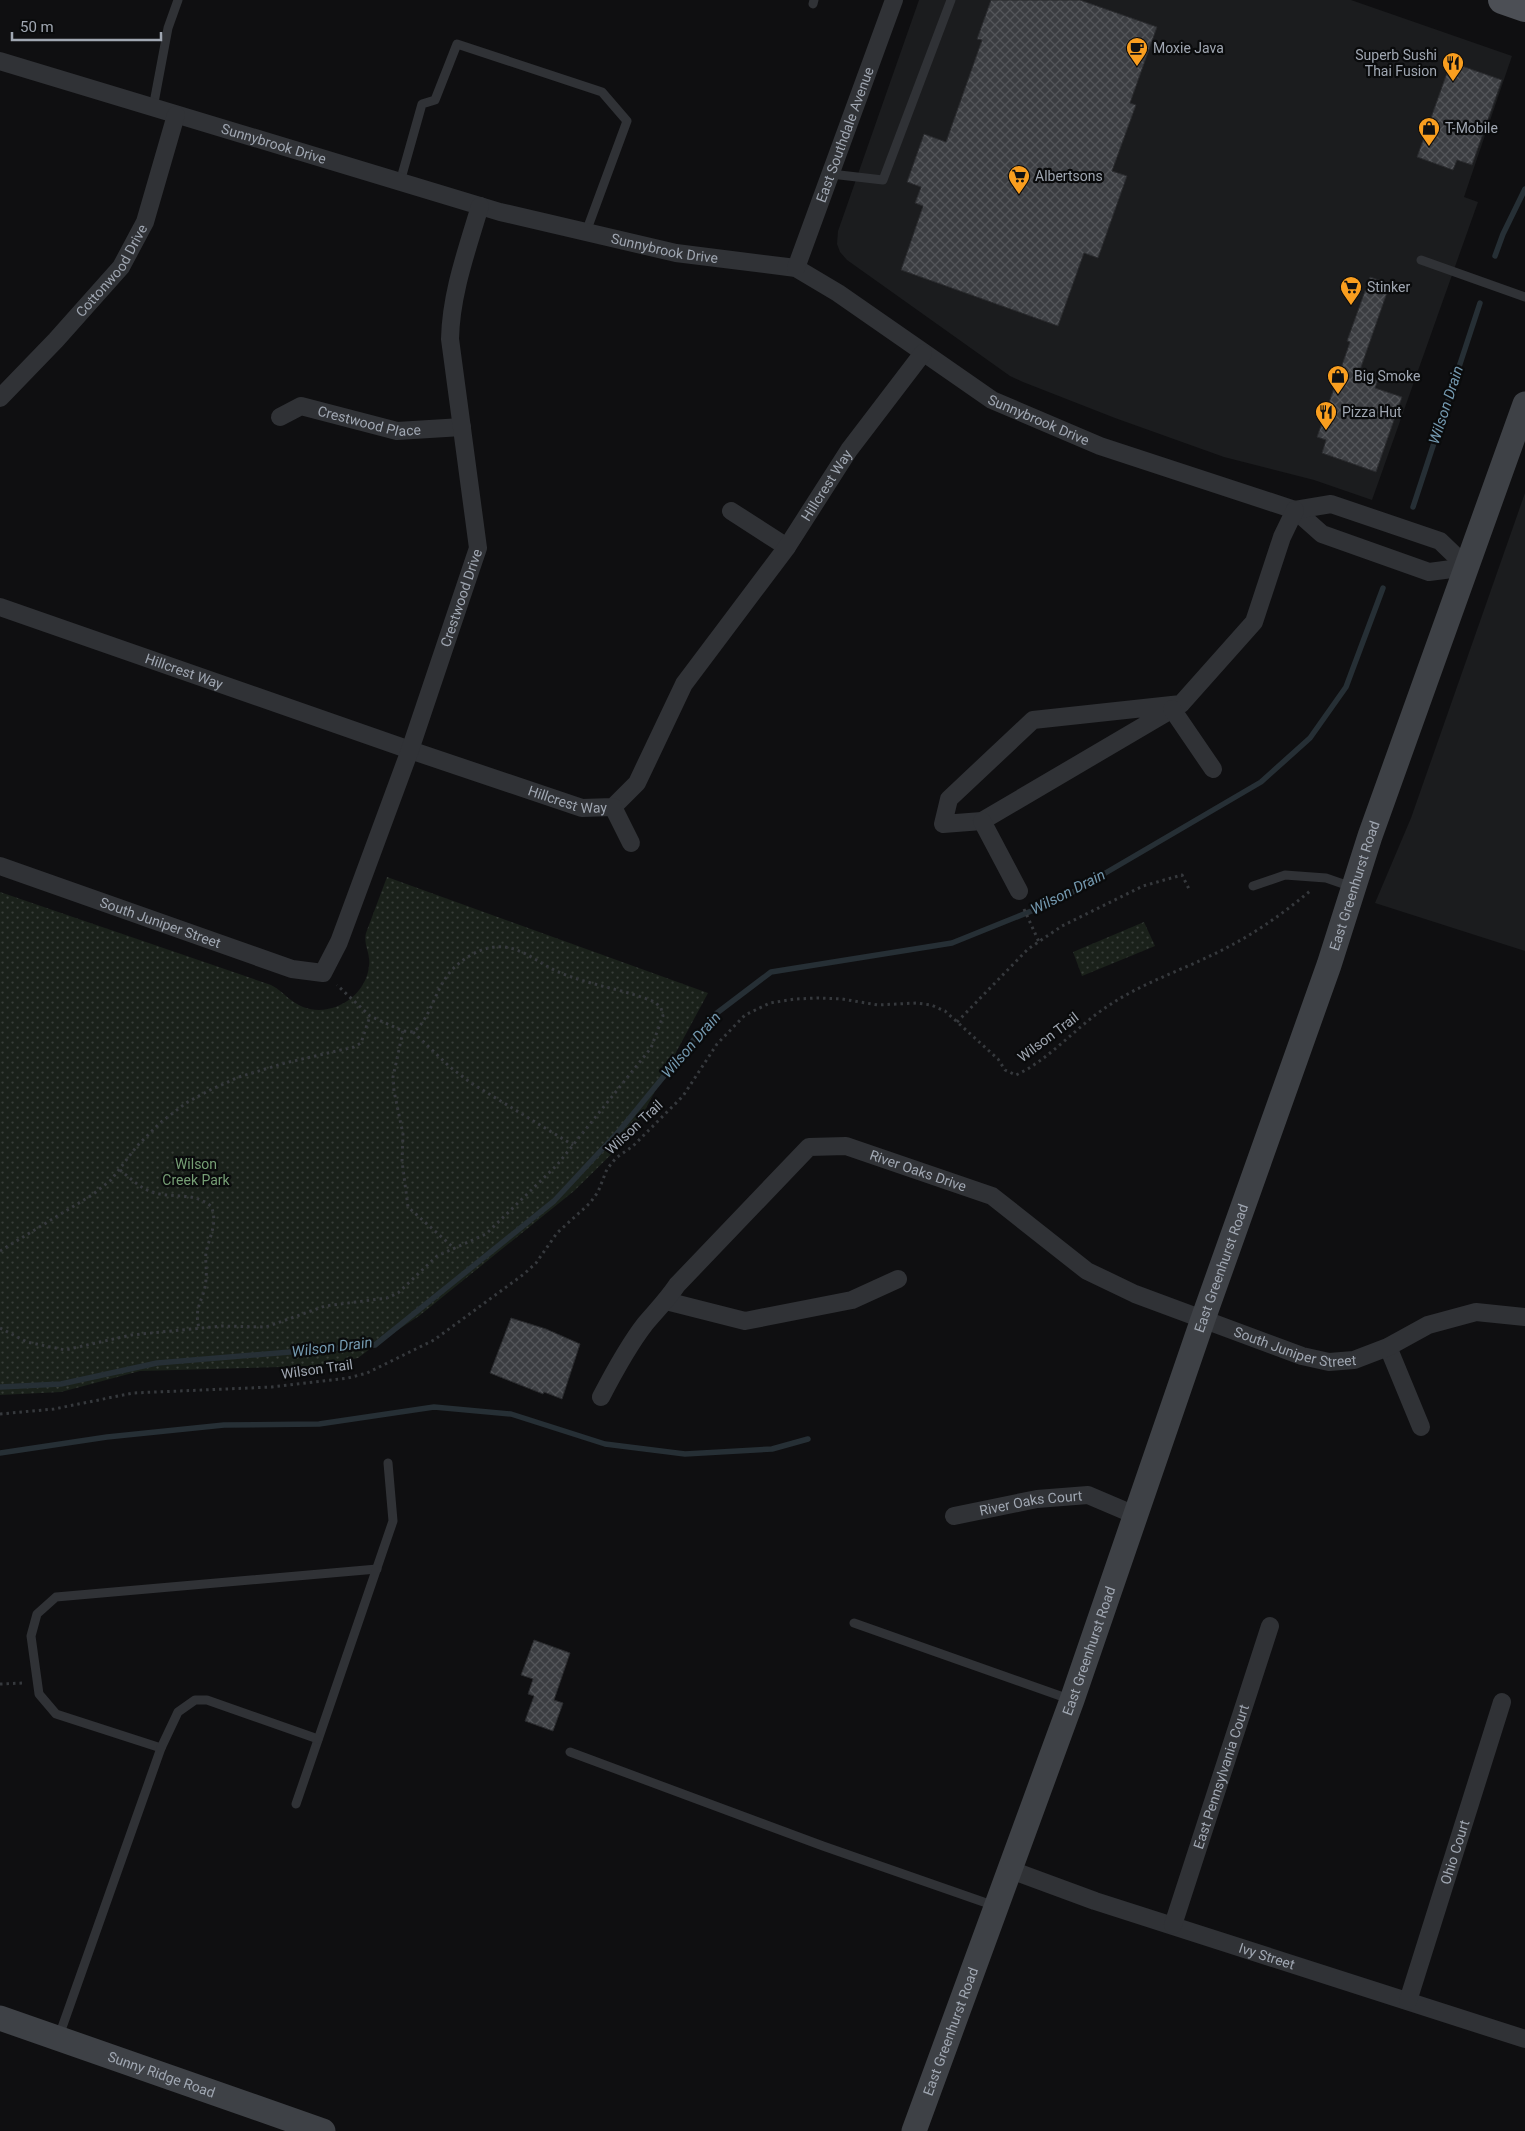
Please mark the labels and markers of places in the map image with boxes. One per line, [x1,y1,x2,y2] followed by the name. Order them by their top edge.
[1125,36,1149,67] cafe icon: Moxie Java
[1153,40,1224,56] place label: Moxie Java
[1355,47,1437,79] place label: Superb Sushi Thai Fusion
[1441,51,1465,82] restaurant icon: Superb Sushi Thai Fusion
[1417,116,1441,147] shop icon: T-Mobile
[1445,120,1498,136] place label: T-Mobile
[1007,164,1031,195] supermarket icon: Albertsons
[1035,168,1103,184] place label: Albertsons
[1339,275,1363,306] supermarket icon: Stinker
[1367,279,1410,295] place label: Stinker
[1326,364,1350,395] shop icon: Big Smoke
[1354,368,1420,384] place label: Big Smoke
[1314,400,1338,431] restaurant icon: Pizza Hut
[1342,404,1402,420] place label: Pizza Hut

